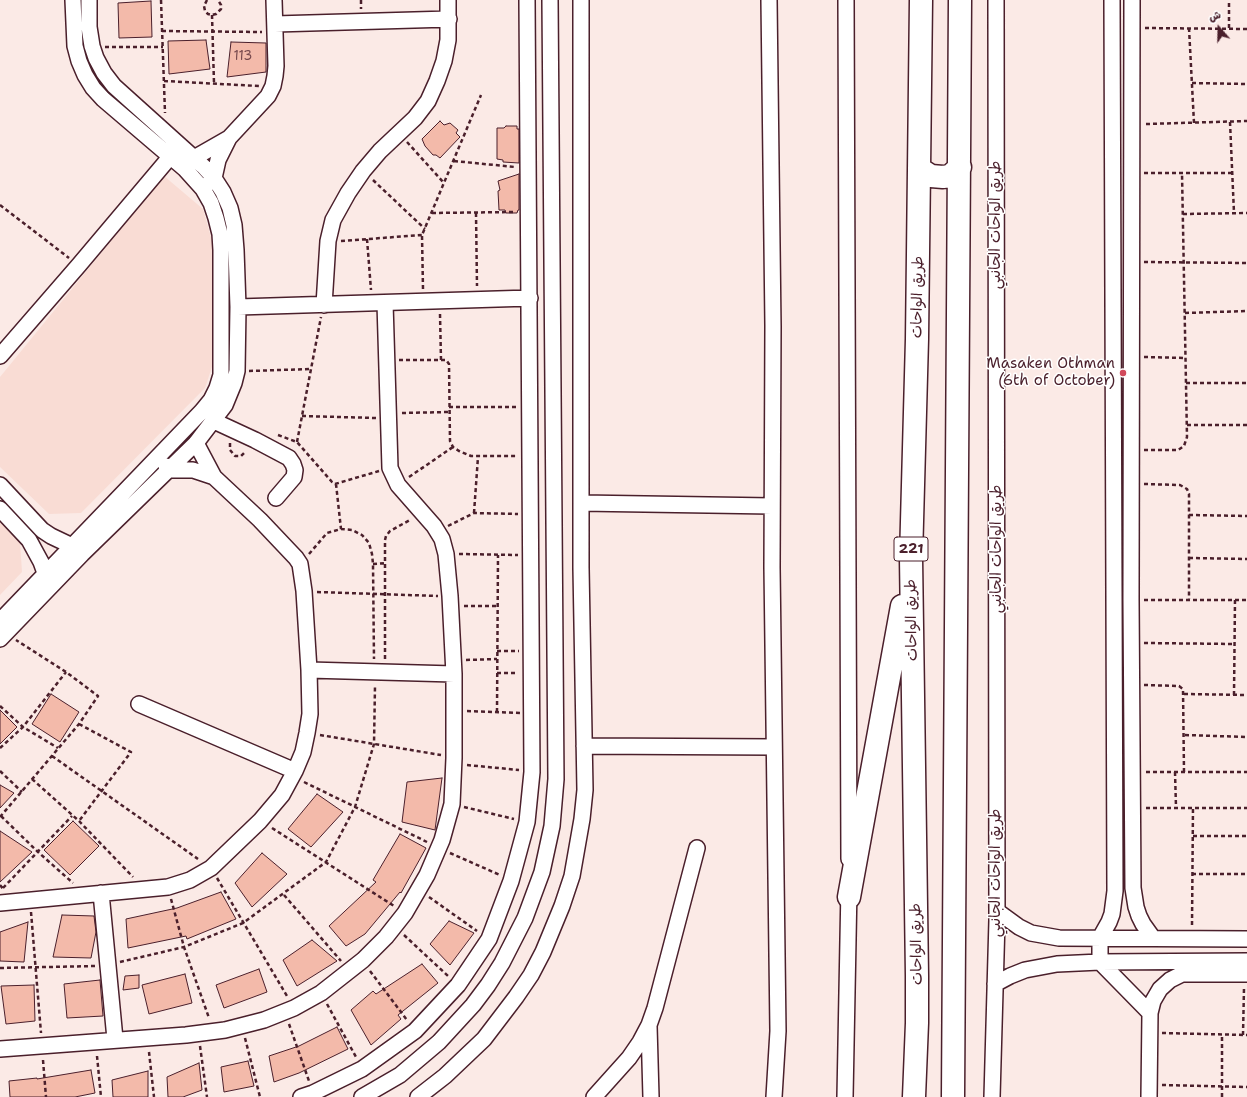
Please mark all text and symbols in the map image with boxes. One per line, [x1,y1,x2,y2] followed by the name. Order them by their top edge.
[1206,7,1223,25] text: ش
[1199,8,1239,48] north arrow
[234,49,252,65] house number: 113
[987,161,1005,289] street label: طريق الواحات الجانبي
[908,256,928,338] street label: طريق الواحات
[986,355,1115,390] place label: Masaken Othman (6th of October)
[1118,368,1128,378] marker: Masaken Othman (6th of October)
[988,485,1006,613] street label: طريق الواحات الجانبي
[894,537,928,561] road number: 221
[902,579,922,661] street label: طريق الواحات
[987,809,1005,937] street label: طريق الواحات الجانبي
[907,903,927,985] street label: طريق الواحات

